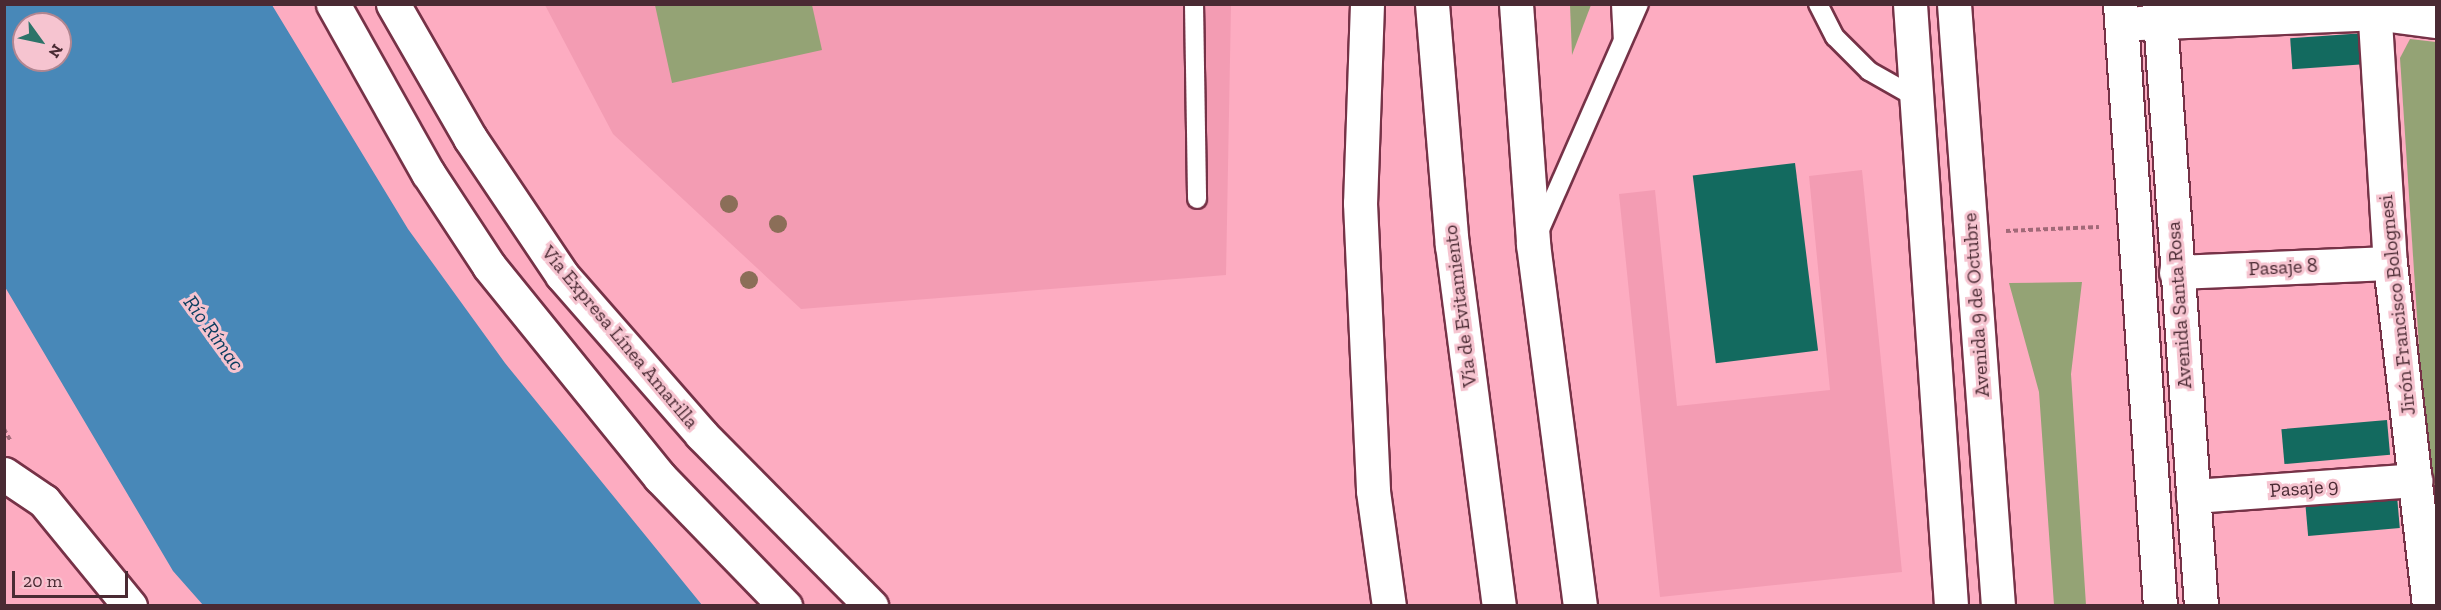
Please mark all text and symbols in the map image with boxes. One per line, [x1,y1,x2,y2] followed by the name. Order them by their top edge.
[12,12,72,72] north arrow
[45,41,67,61] text: N
[2373,194,2421,416] street label: Jirón Francisco Bolognesi
[1958,212,1994,398] street label: Avenida 9 de Octubre
[2161,221,2197,389] street label: Avenida Santa Rosa
[1438,223,1482,389] street label: Vía de Evitamiento
[536,240,704,434] street label: Vía Expresa Línea Amarilla
[2248,253,2318,281] street label: Pasaje 8
[178,290,250,376] water label: Río Rímac
[2269,474,2339,502] street label: Pasaje 9
[15,559,130,597] scale bar
[23,570,62,592] text: 20 m

